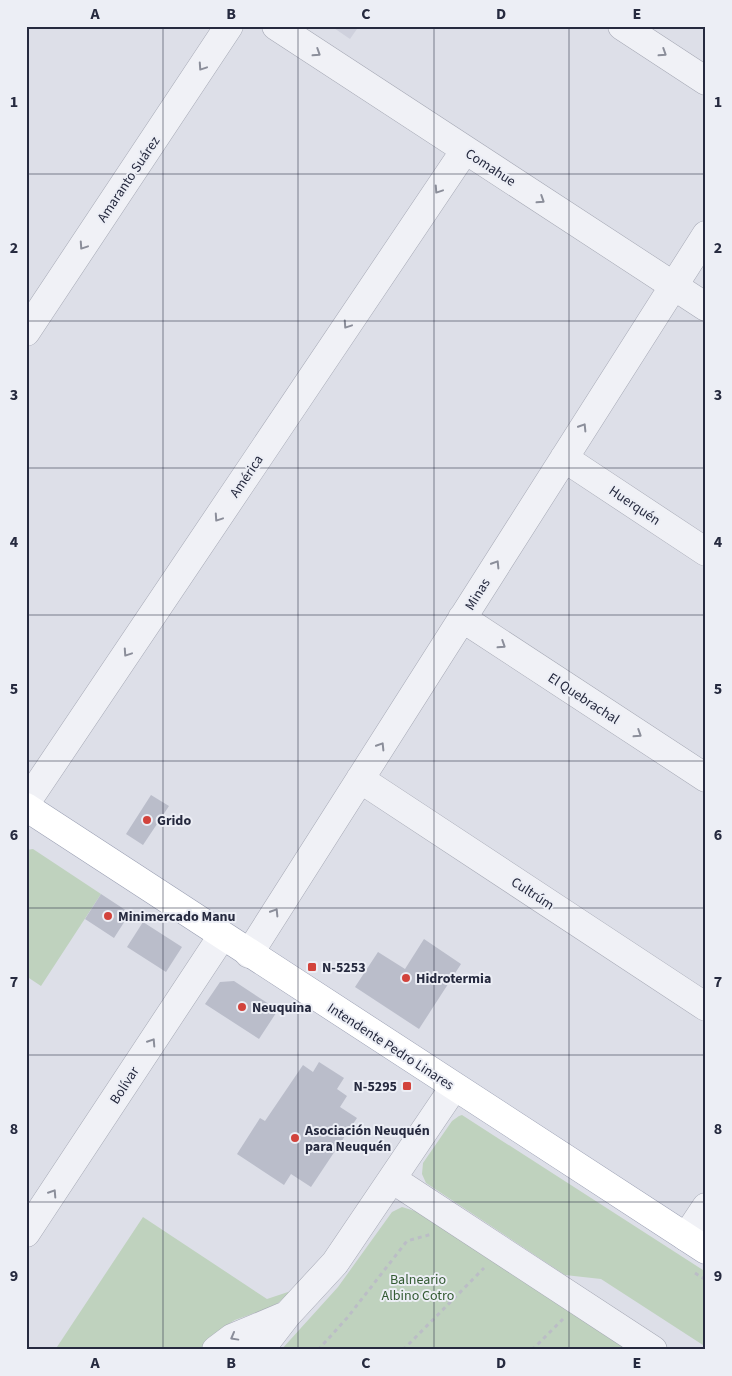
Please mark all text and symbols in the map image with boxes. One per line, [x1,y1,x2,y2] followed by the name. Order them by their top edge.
[89,3,100,25] text: A
[226,3,236,25] text: B
[361,3,371,25] text: C
[496,3,506,25] text: D
[633,3,641,25] text: E
[312,47,321,56] one-way arrow
[657,47,666,56] one-way arrow
[199,61,208,71] one-way arrow
[10,91,18,113] text: 1
[714,91,722,113] text: 1
[93,132,165,227] street label: Amaranto Suárez
[461,144,520,192] street label: Comahue
[435,185,444,194] one-way arrow
[536,193,545,203] one-way arrow
[10,237,18,259] text: 2
[714,237,722,259] text: 2
[80,240,89,250] one-way arrow
[344,319,353,329] one-way arrow
[10,384,18,406] text: 3
[714,384,722,406] text: 3
[577,423,587,432] one-way arrow
[225,451,268,502] street label: América
[605,481,664,530] street label: Huerquén
[214,513,224,522] one-way arrow
[10,531,19,553] text: 4
[714,531,723,553] text: 4
[490,561,499,570] one-way arrow
[460,575,495,614] street label: Minas
[497,639,506,648] one-way arrow
[124,647,133,657] one-way arrow
[544,668,623,730] street label: El Quebrachal
[10,678,18,700] text: 5
[714,678,722,700] text: 5
[633,728,642,737] one-way arrow
[375,742,384,751] one-way arrow
[157,811,191,831] place label: Grido
[141,814,153,826] marker: Grido
[10,824,18,846] text: 6
[714,824,722,846] text: 6
[507,872,558,915] street label: Cultrúm
[118,907,236,927] place label: Minimercado Manu
[269,909,278,918] one-way arrow
[102,910,114,922] marker: Minimercado Manu
[322,958,366,978] place label: N-5253
[306,961,318,973] marker: N-5253
[416,969,491,989] place label: Hidrotermia
[10,971,18,993] text: 7
[714,971,722,993] text: 7
[400,972,412,984] marker: Hidrotermia
[252,998,312,1018] place label: Neuquina
[323,998,458,1095] street label: Intendente Pedro Linares
[236,1001,248,1013] marker: Neuquina
[146,1038,155,1048] one-way arrow
[105,1063,144,1108] street label: Bolívar
[353,1077,397,1097] place label: N-5295
[401,1080,413,1092] marker: N-5295
[10,1118,18,1140] text: 8
[714,1118,722,1140] text: 8
[304,1121,430,1157] place label: Asociación Neuquén para Neuquén
[289,1132,301,1144] marker: Asociación Neuquén para Neuquén
[47,1189,56,1198] one-way arrow
[10,1265,18,1287] text: 9
[714,1265,722,1287] text: 9
[382,1270,454,1306] park label: Balneario Albino Cotro
[231,1331,240,1341] one-way arrow
[89,1352,100,1374] text: A
[226,1352,236,1374] text: B
[361,1352,371,1374] text: C
[496,1352,506,1374] text: D
[633,1352,641,1374] text: E

